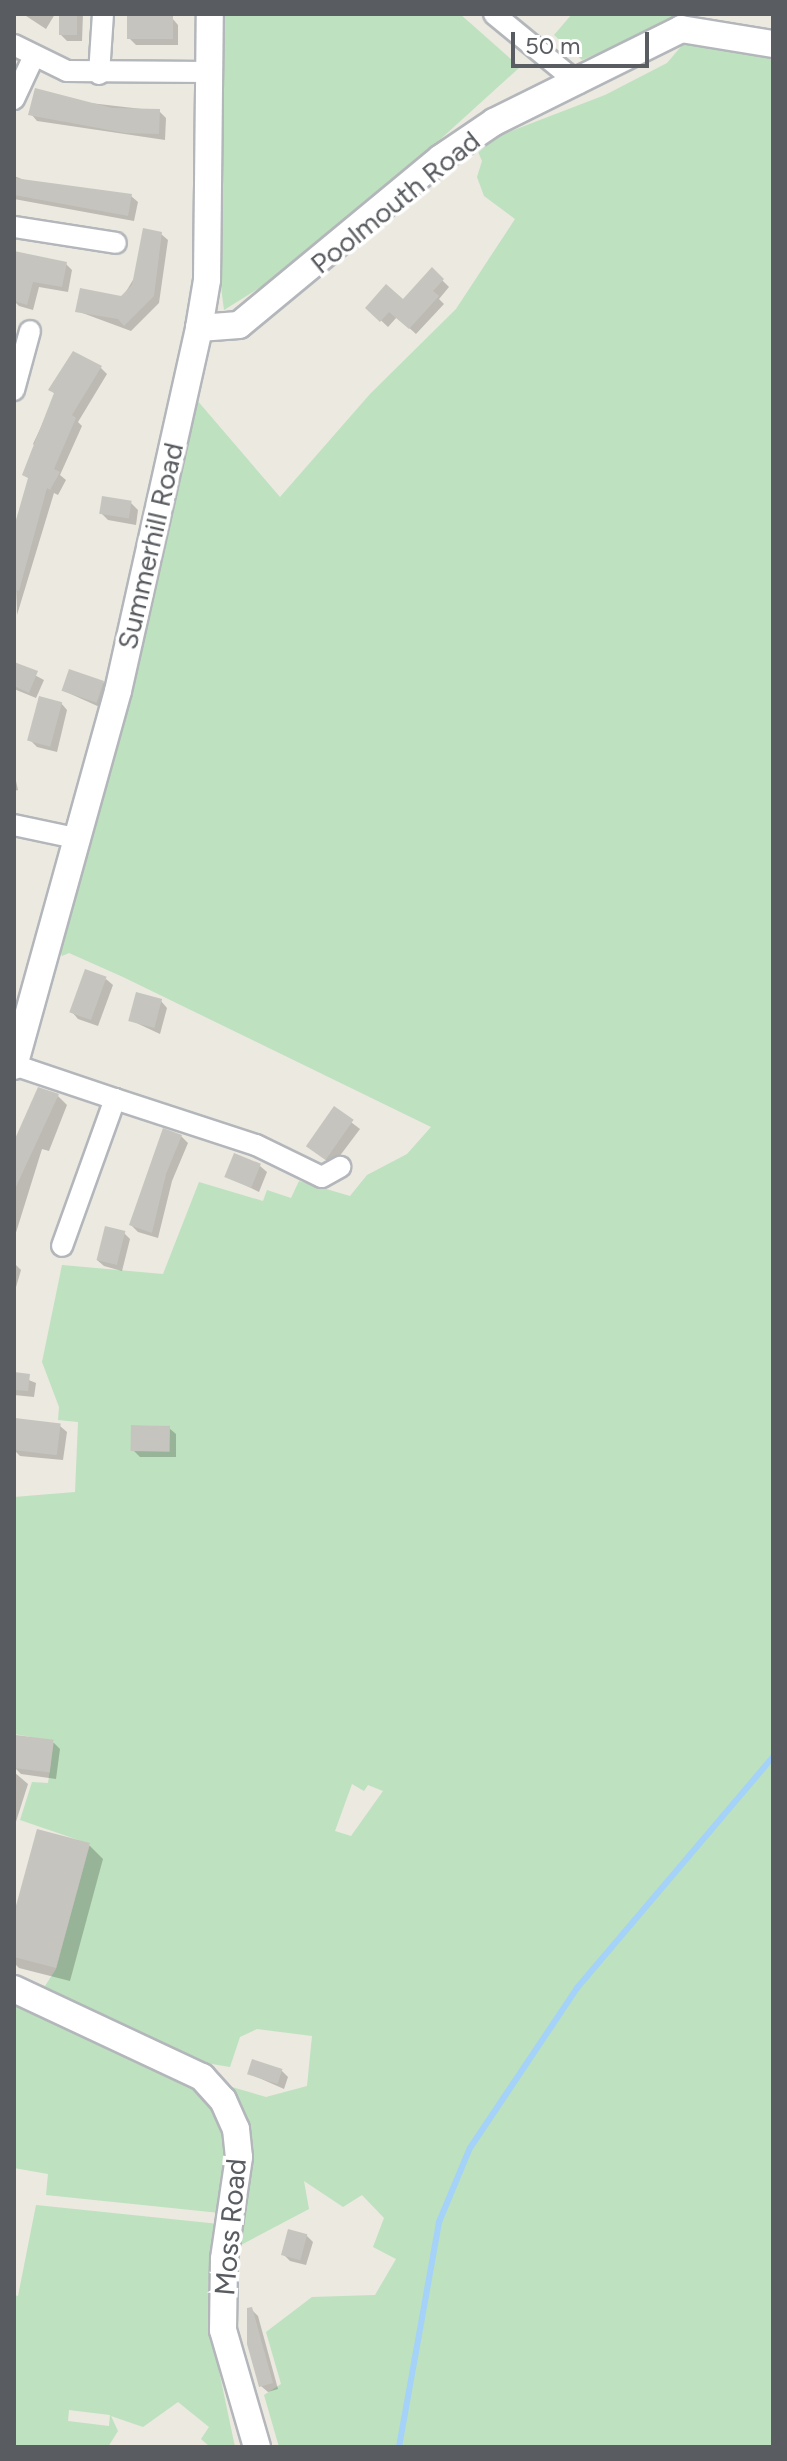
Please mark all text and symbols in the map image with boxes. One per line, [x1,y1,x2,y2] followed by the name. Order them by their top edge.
[515,16,653,66] scale bar
[525,31,581,60] text: 50 m
[304,124,486,280] street label: Poolmouth Road
[110,439,190,653] street label: Summerhill Road
[207,2157,253,2297] street label: Moss Road

